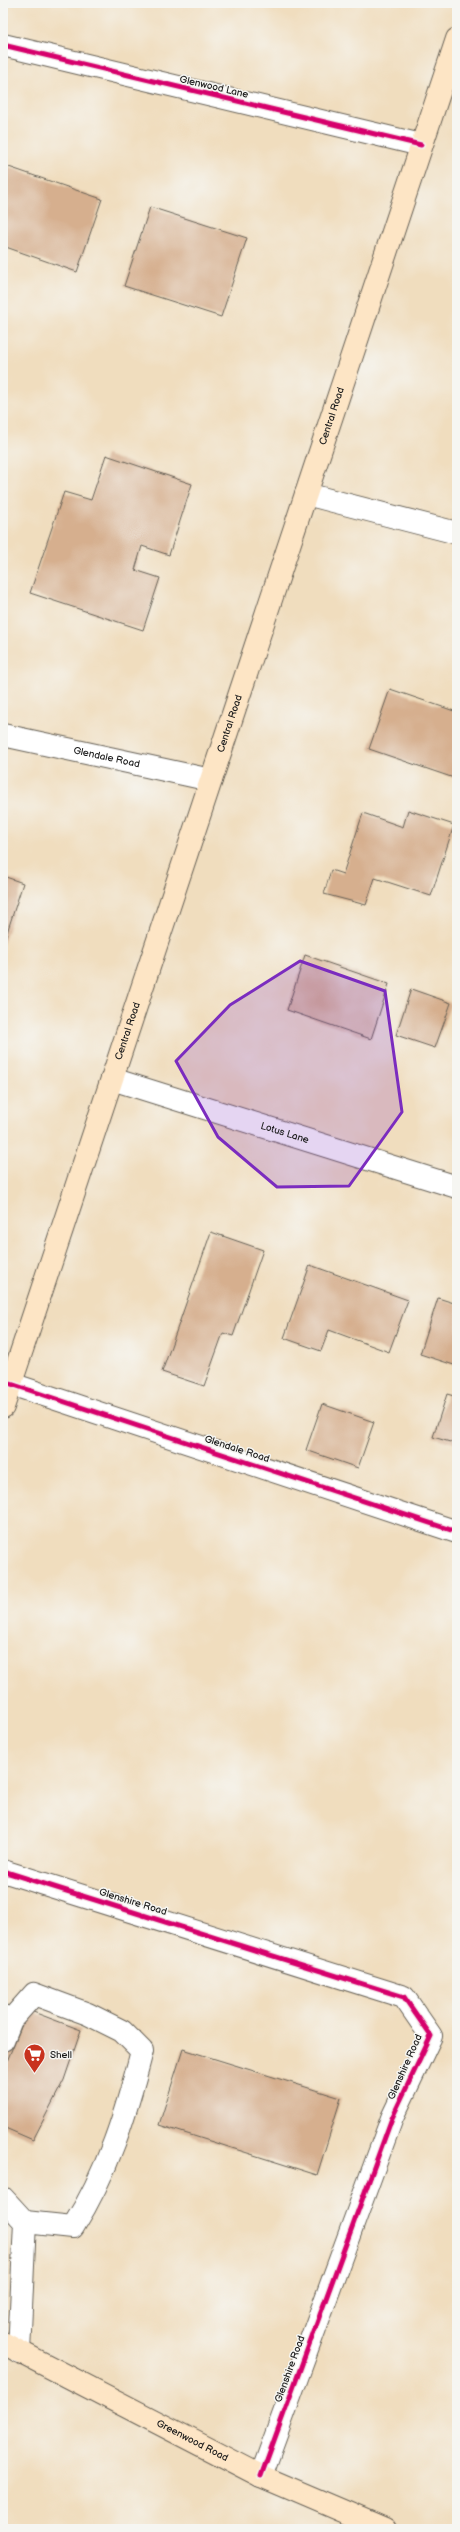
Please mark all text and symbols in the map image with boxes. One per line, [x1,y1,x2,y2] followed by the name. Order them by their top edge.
[178,73,250,101] street label: Glenwood Lane
[317,386,347,447] street label: Central Road
[215,693,245,754] street label: Central Road
[72,744,141,770] street label: Glendale Road
[113,1001,143,1062] street label: Central Road
[259,1120,310,1146] street label: Lotus Lane
[203,1433,271,1465] street label: Glendale Road
[98,1886,169,1918] street label: Glenshire Road
[385,2032,425,2102] street label: Glenshire Road
[21,2042,47,2075] supermarket icon: Shell
[50,2049,72,2061] place label: Shell
[272,2334,308,2404] street label: Glenshire Road
[154,2417,230,2464] street label: Greenwood Road

